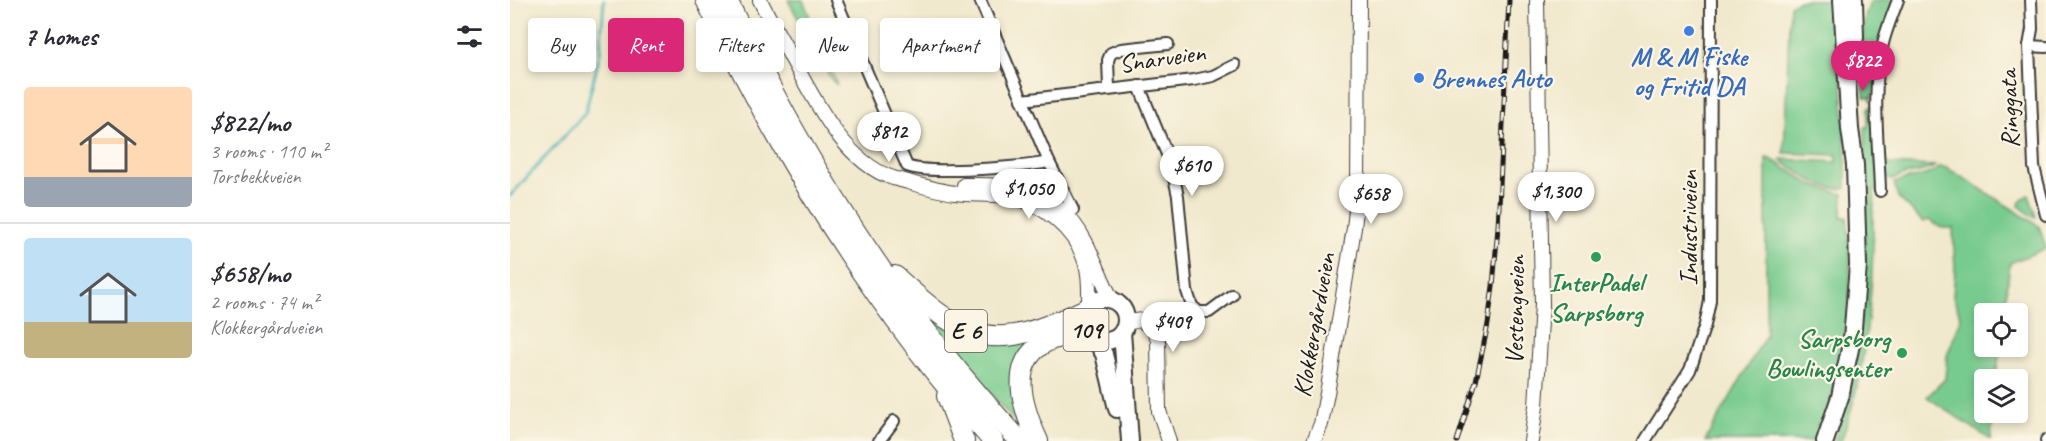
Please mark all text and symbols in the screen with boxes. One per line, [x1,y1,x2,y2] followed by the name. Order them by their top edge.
[528,18,596,72] chip: Buy
[608,18,684,72] chip: Rent
[696,18,784,72] chip: Filters
[796,18,868,72] chip: New
[880,18,1000,72] chip: Apartment
[24,20,97,53] text: 7 homes
[453,20,486,53] icon: filters
[1682,24,1696,38] marker: M & M Fiske og Fritid DA
[1117,35,1208,80] street label: Snarveien
[1631,40,1750,103] place label: M & M Fiske og Fritid DA
[1827,41,1899,92] pin: $822
[1845,48,1881,73] text: $822
[1431,62,1553,95] place label: Brennes Auto
[1991,67,2027,149] street label: Ringgata
[1412,71,1426,85] marker: Brennes Auto
[210,106,290,139] text: $822/mo
[72,111,144,183] icon: home
[853,112,925,163] pin: $812
[871,119,907,144] text: $812
[210,139,327,164] text: 3 rooms · 110 m²
[1156,146,1228,197] pin: $610
[1174,153,1210,178] text: $610
[210,164,301,189] text: Torsbekkveien
[980,169,1078,220] pin: $1,050
[1672,169,1705,286] street label: Industriveien
[1507,172,1605,223] pin: $1,300
[1335,174,1407,225] pin: $658
[1005,176,1053,201] text: $1,050
[1532,179,1580,204] text: $1,300
[1353,181,1389,206] text: $658
[1285,249,1343,400] street label: Klokkergårdveien
[1589,250,1603,264] marker: InterPadel Sarpsborg
[1498,254,1532,365] street label: Vestengveien
[210,257,290,290] text: $658/mo
[72,262,144,334] icon: home
[1549,266,1647,329] place label: InterPadel Sarpsborg
[210,290,318,315] text: 2 rooms · 74 m²
[1137,302,1209,353] pin: $409
[1974,303,2028,423] map controls
[1974,303,2028,357] button: locate
[1064,309,1108,351] road number: 109
[1155,309,1191,334] text: $409
[945,310,987,352] road number: E 6
[210,315,322,340] text: Klokkergårdveien
[1766,322,1893,385] place label: Sarpsborg Bowlingsenter
[1895,346,1909,360] marker: Sarpsborg Bowlingsenter
[1974,369,2028,423] button: layers

